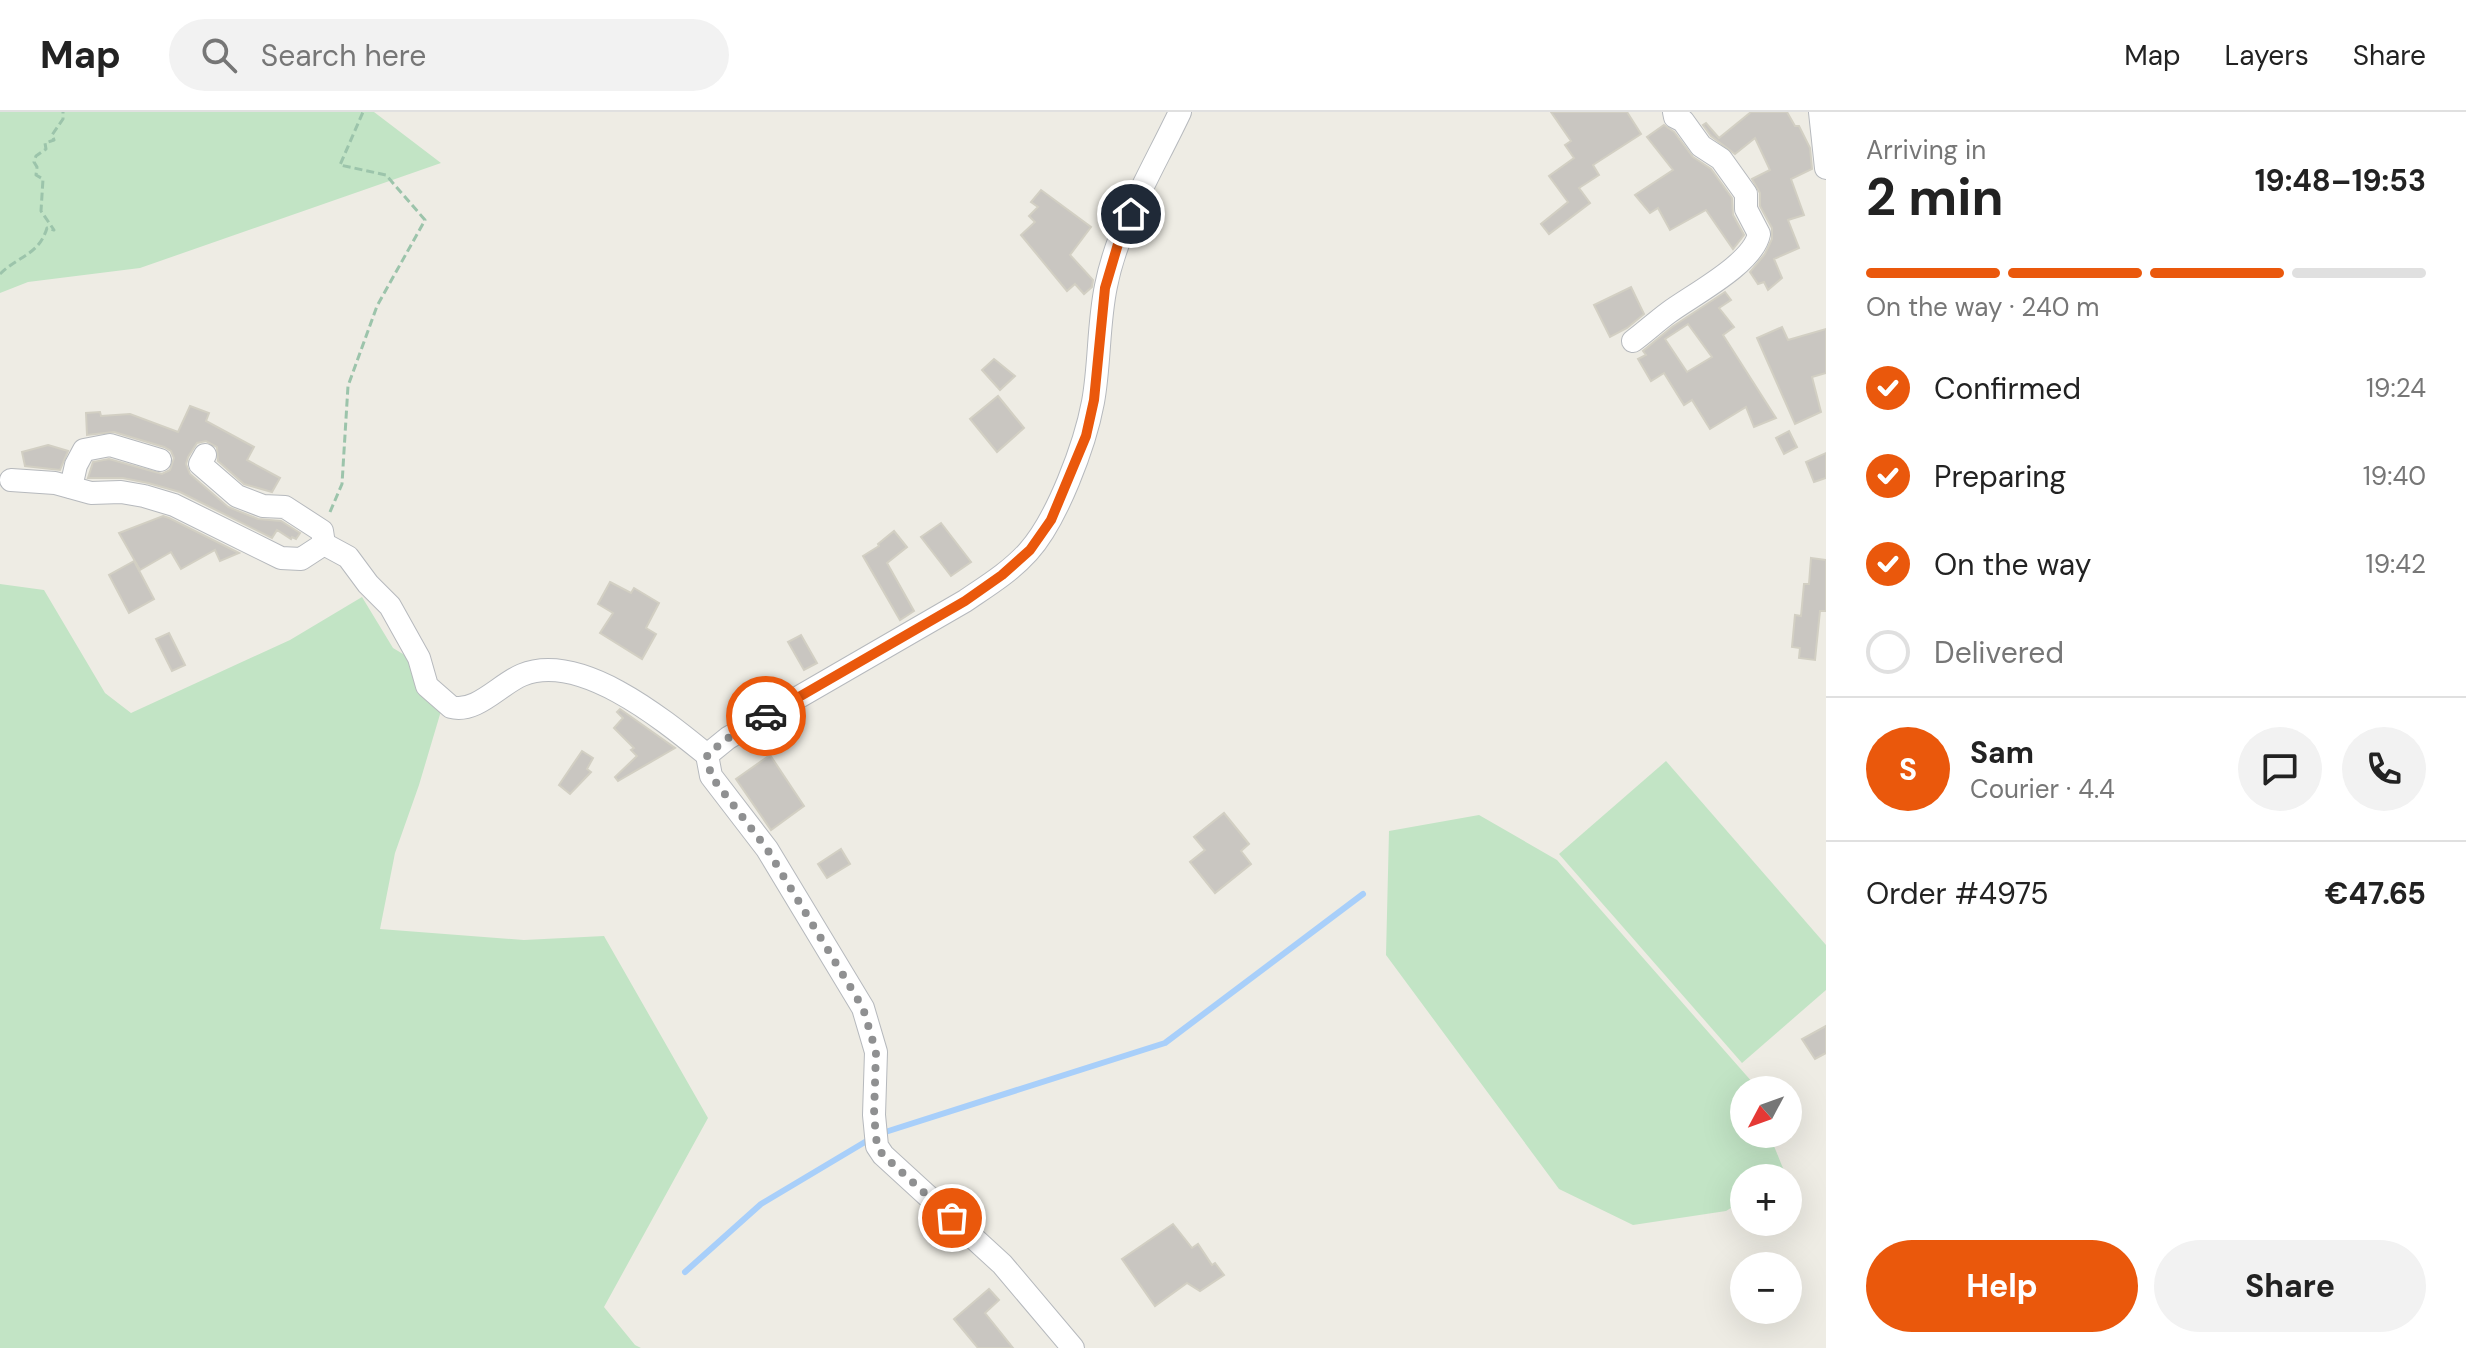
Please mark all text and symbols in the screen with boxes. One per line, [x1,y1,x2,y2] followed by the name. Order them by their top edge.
[169,19,729,91] search box
[40,30,121,80] text: Map
[197,33,241,77] icon: search
[261,36,426,75] text: Search here
[2124,37,2181,74] text: Map
[2225,37,2309,74] text: Layers
[2353,37,2426,74] text: Share
[1866,133,1986,167] text: Arriving in
[2255,161,2426,200] text: 19:48–19:53
[1866,163,2004,231] text: 2 min
[1097,180,1165,248] pin
[1109,192,1153,236] icon: home
[1866,290,2100,324] text: On the way · 240 m
[1866,366,1910,410] icon: check
[1934,369,2081,408] text: Confirmed
[2366,371,2426,405] text: 19:24
[1866,454,1910,498] icon: check
[1934,457,2066,496] text: Preparing
[2363,459,2426,493] text: 19:40
[1866,542,1910,586] icon: check
[1934,545,2091,584] text: On the way
[2366,547,2426,581] text: 19:42
[1934,633,2064,672] text: Delivered
[726,676,806,756] courier
[744,694,788,738] icon: car
[2238,727,2322,811] button: chat
[2342,727,2426,811] button: phone
[1970,733,2034,772] text: Sam
[1899,750,1917,789] text: S
[1970,772,2115,806] text: Courier · 4.4
[1866,874,2049,913] text: Order #4975
[2325,874,2426,913] text: €47.65
[1730,1076,1802,1148] north arrow
[1730,1076,1802,1324] map controls
[1730,1164,1802,1236] button: +
[918,1184,986,1252] pin
[930,1196,974,1240] icon: bag
[1866,1240,2138,1332] button: Help
[2154,1240,2426,1332] button: Share
[1730,1252,1802,1324] button: −

